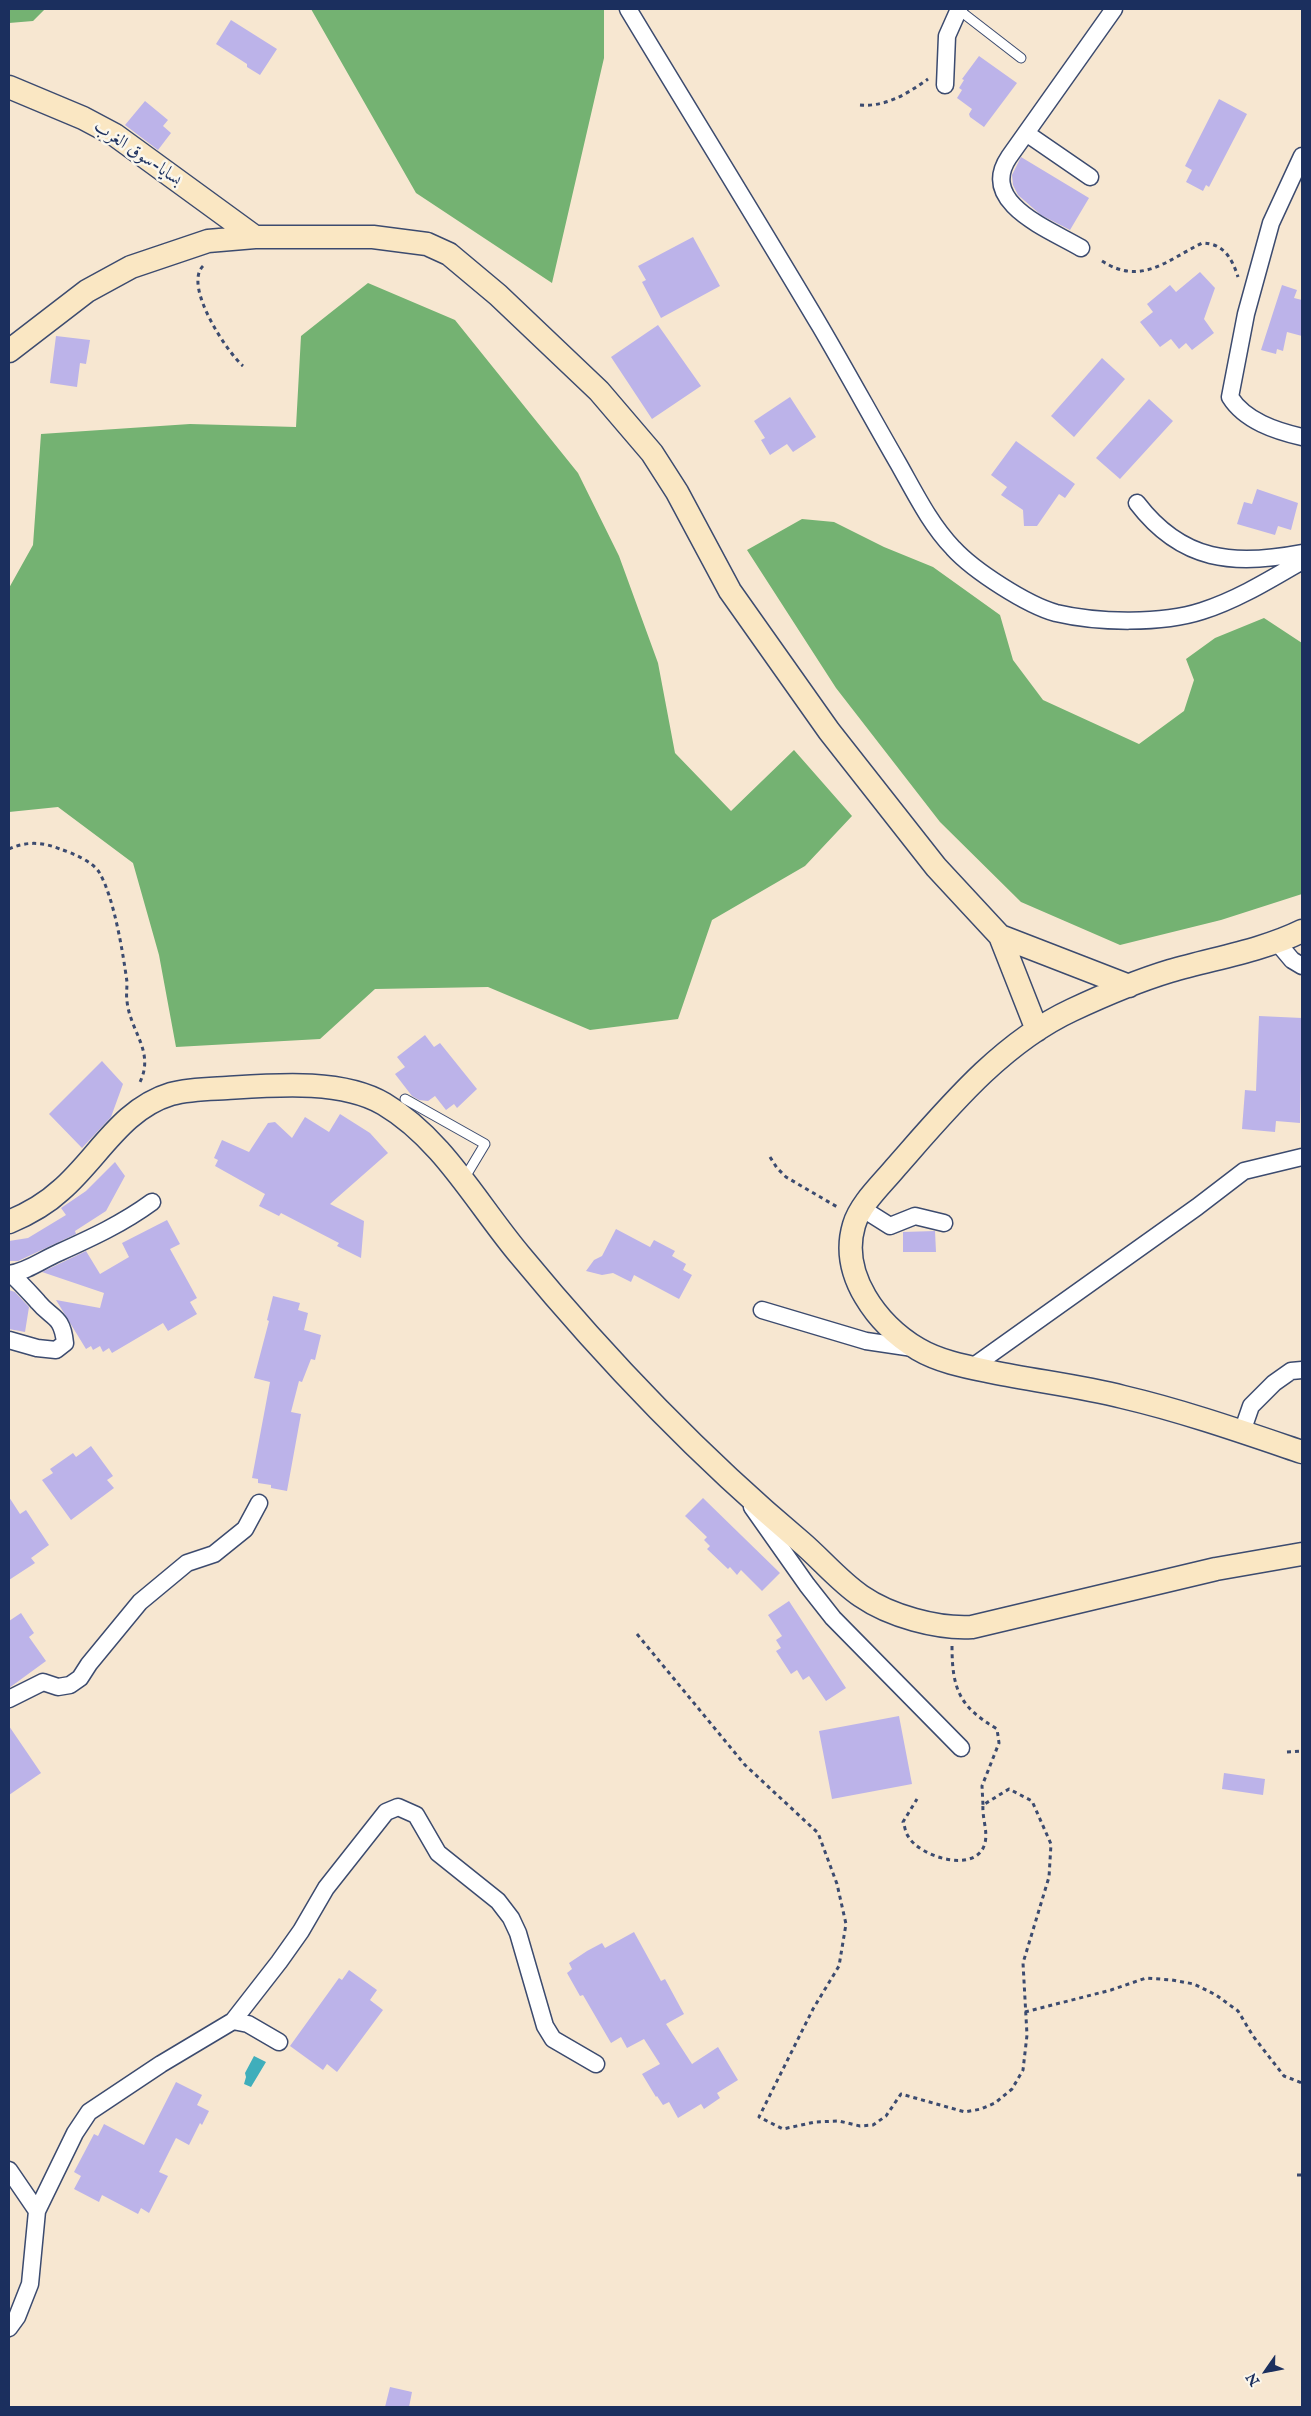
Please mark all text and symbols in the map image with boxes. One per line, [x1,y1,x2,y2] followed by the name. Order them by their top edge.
[89,117,185,191] street label: بسايا-سوق الغرب
[1241,2346,1291,2396] north arrow
[1243,2369,1264,2389] text: N

